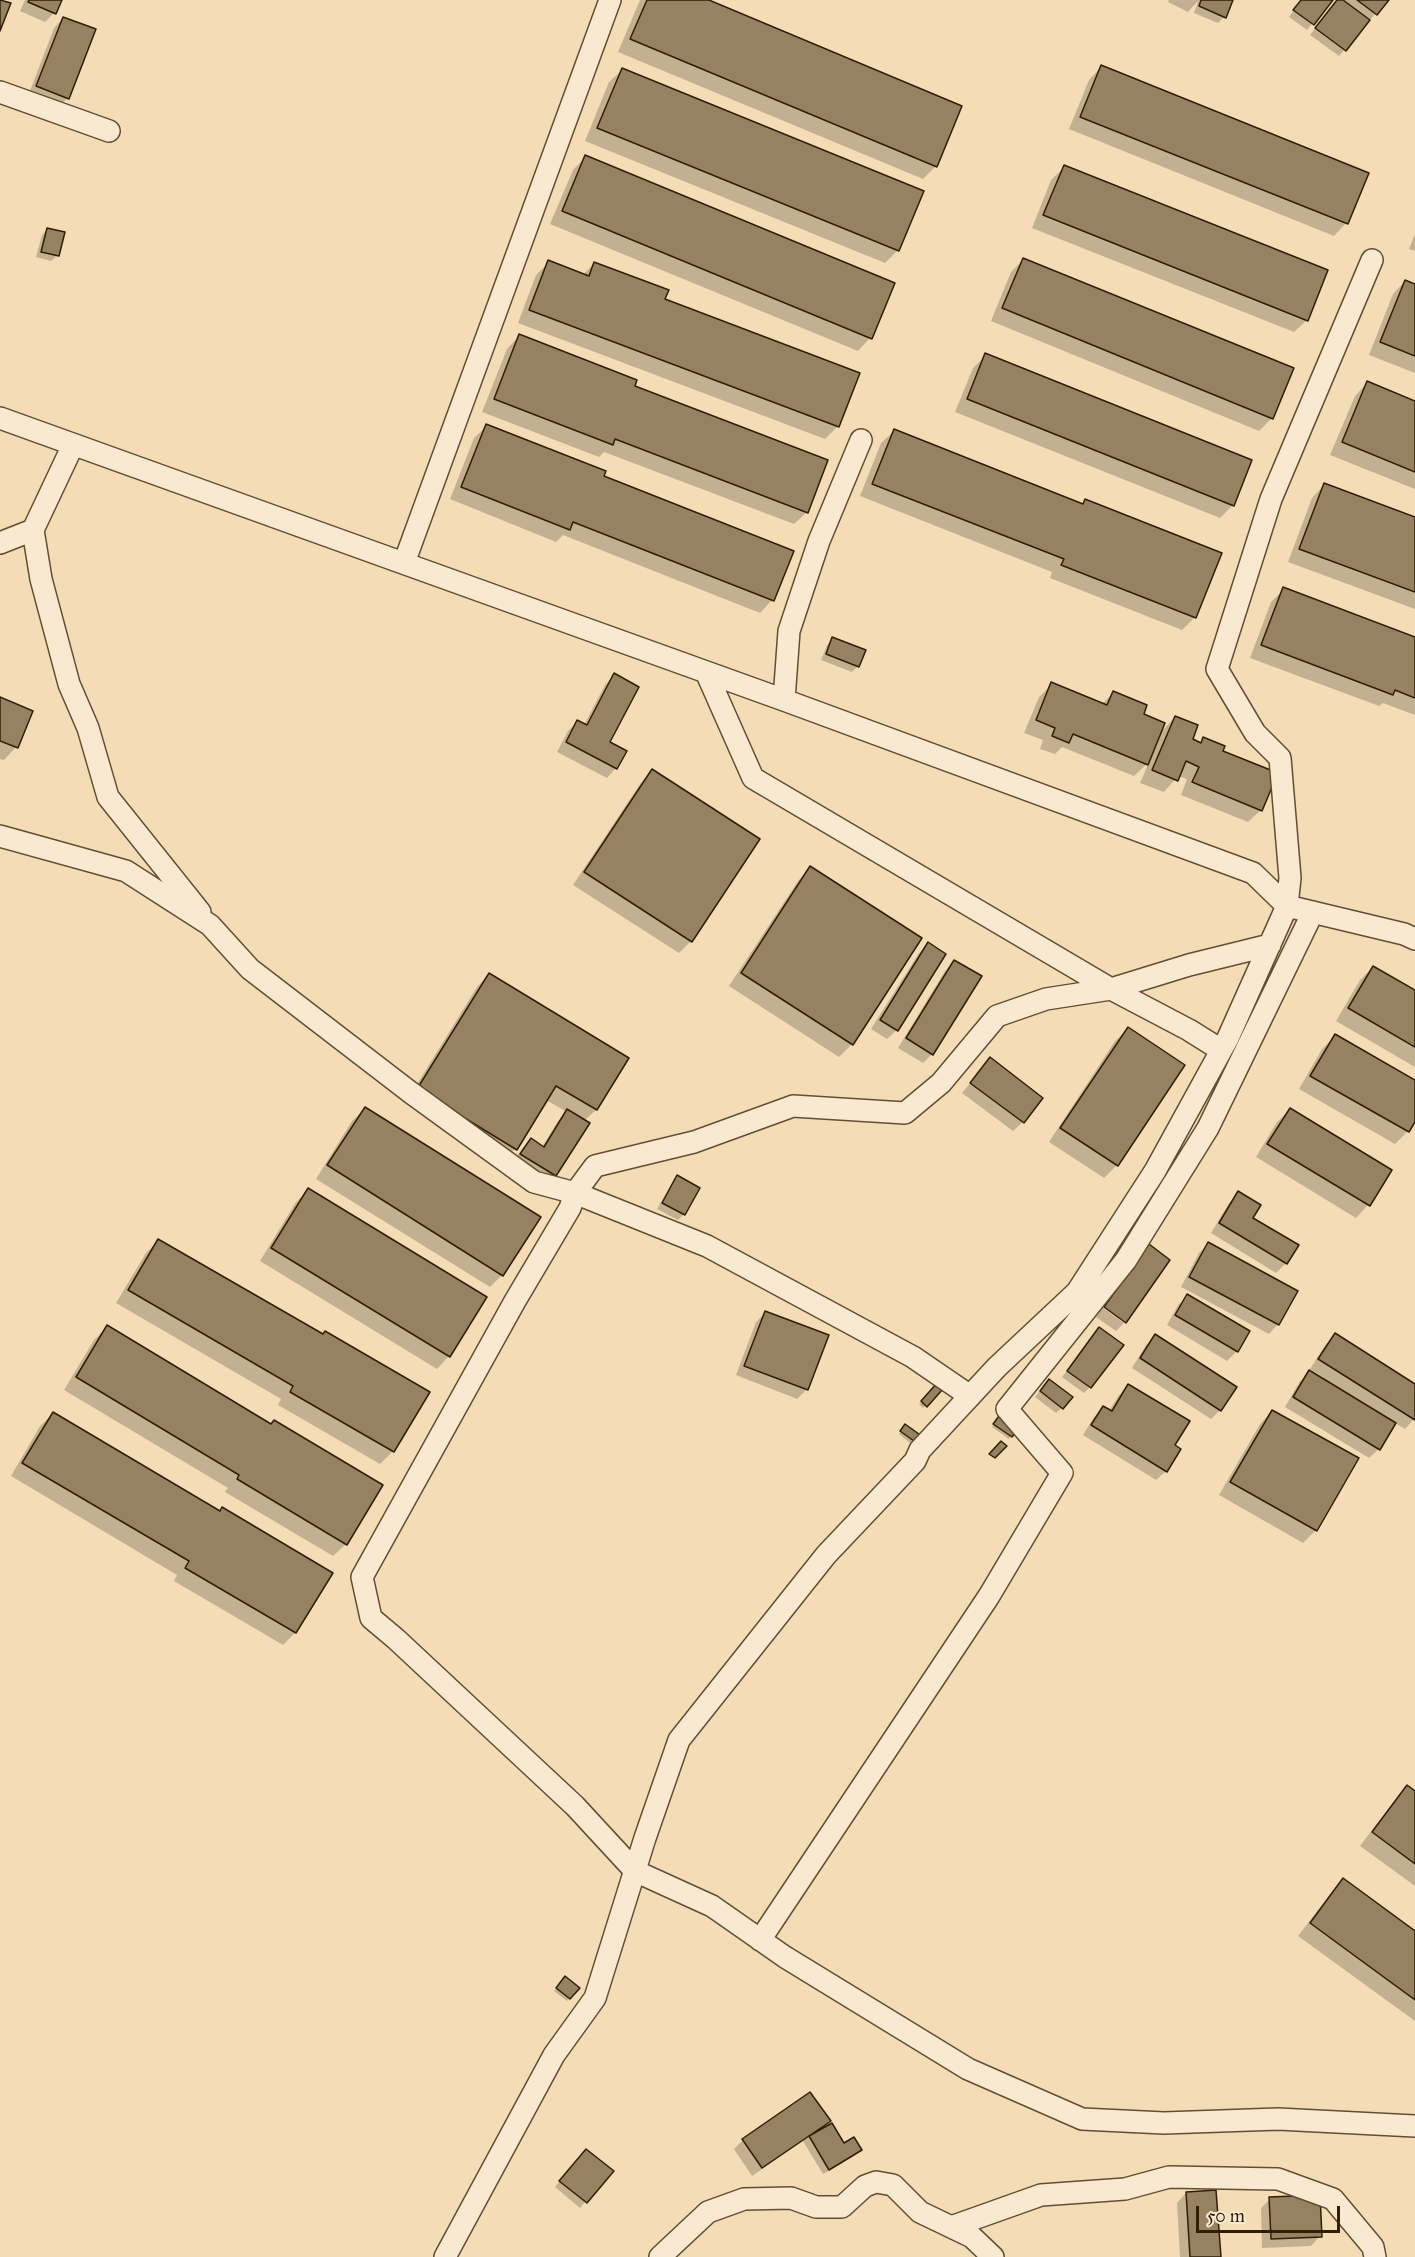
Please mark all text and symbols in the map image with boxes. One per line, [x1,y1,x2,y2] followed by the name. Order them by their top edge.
[1199,2194,1343,2232] scale bar
[1207,2205,1245,2227] text: 50 m

